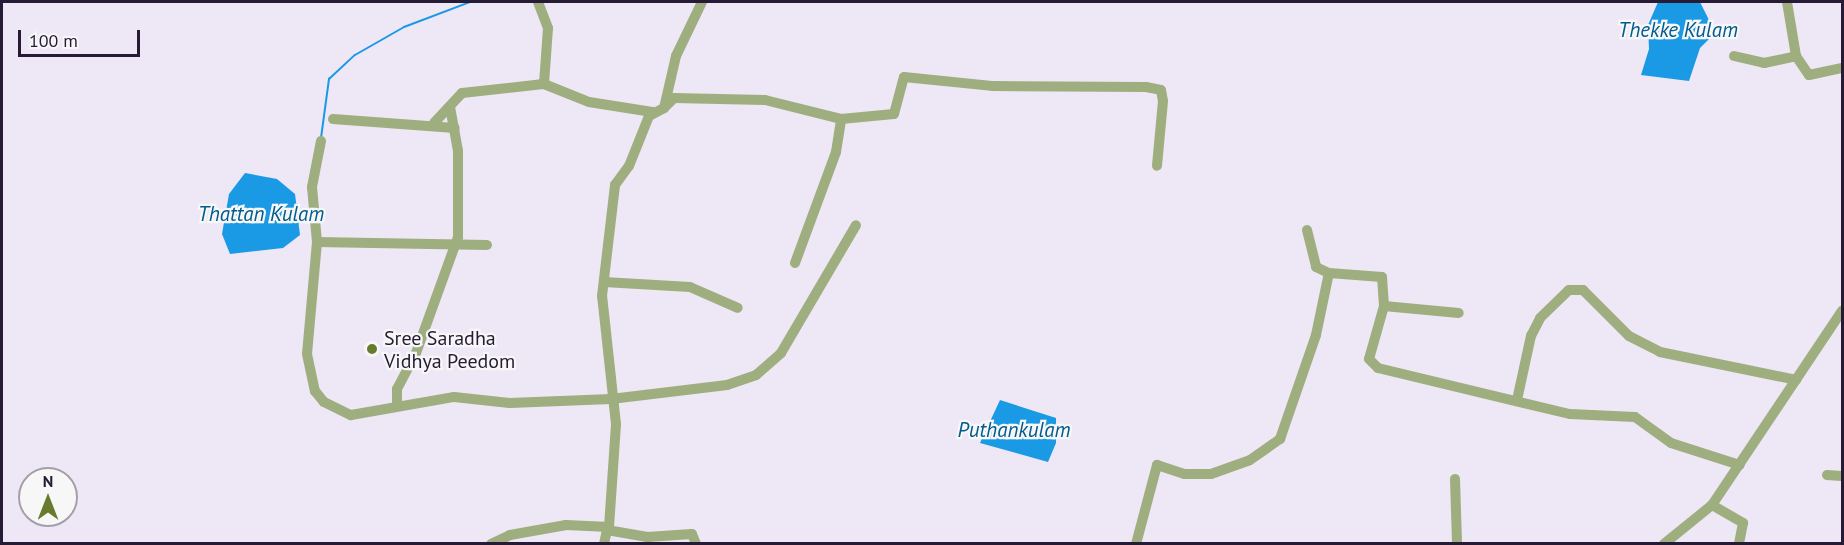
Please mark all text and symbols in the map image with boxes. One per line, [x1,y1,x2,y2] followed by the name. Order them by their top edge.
[1618,17,1738,43] water label: Thekke Kulam
[21,18,142,56] scale bar
[29,29,78,52] text: 100 m
[198,201,324,227] water label: Thattan Kulam
[384,326,515,373] place label: Sree Saradha Vidhya Peedom
[365,342,379,356] marker: Sree Saradha Vidhya Peedom
[958,417,1070,443] water label: Puthankulam
[18,467,78,527] north arrow
[43,471,53,491] text: N

